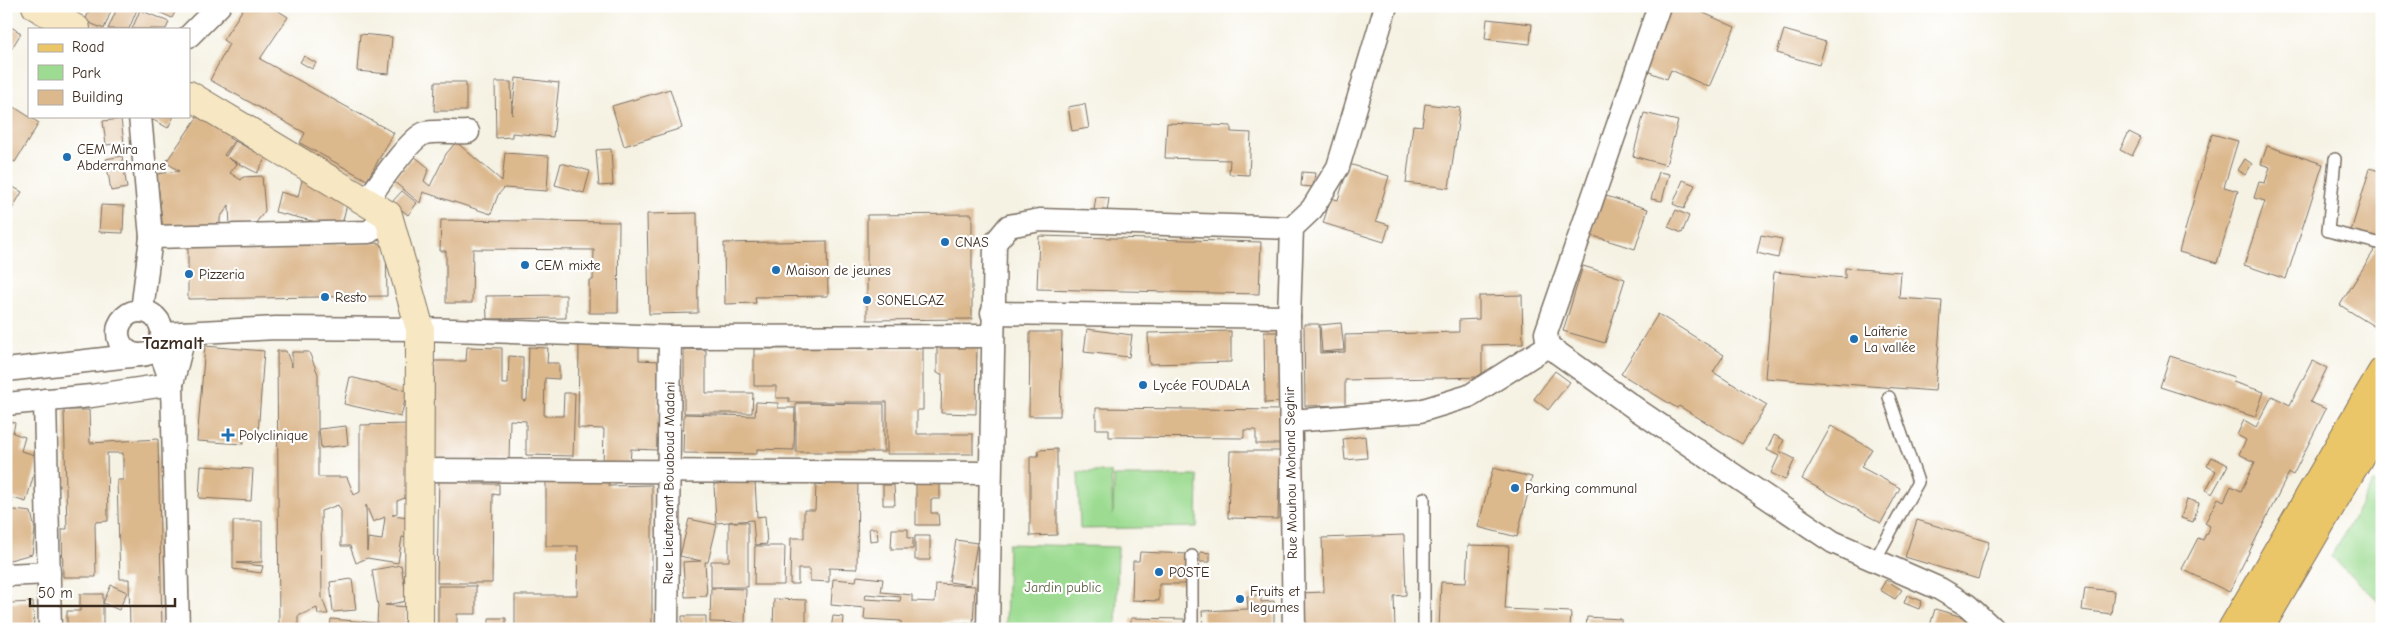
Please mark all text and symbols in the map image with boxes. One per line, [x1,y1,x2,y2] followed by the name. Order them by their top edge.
[28,28,190,118] legend
[72,38,104,56] text: Road
[72,64,101,82] text: Park
[72,88,123,106] text: Building
[77,141,166,174] place label: CEM Mira Abderrahmane
[61,151,73,163] marker: CEM Mira Abderrahmane
[955,234,989,251] place label: CNAS
[939,236,951,248] marker: CNAS
[535,257,600,274] place label: CEM mixte
[519,259,531,271] marker: CEM mixte
[786,262,891,279] place label: Maison de jeunes
[770,264,782,276] marker: Maison de jeunes
[199,266,245,283] place label: Pizzeria
[183,268,195,280] marker: Pizzeria
[335,289,367,306] place label: Resto
[319,291,331,303] marker: Resto
[877,292,944,309] place label: SONELGAZ
[861,294,873,306] marker: SONELGAZ
[1864,323,1916,356] place label: Laiterie La vallée
[142,332,205,354] district label: Tazmalt
[1848,333,1860,345] marker: Laiterie La vallée
[1153,377,1250,394] place label: Lycée FOUDALA
[1137,379,1149,391] marker: Lycée FOUDALA
[659,381,678,585] street label: Rue Lieutenant Bouaboud Madani
[1281,386,1301,559] street label: Rue Mouhou Mohand Seghir
[239,427,308,444] place label: Polyclinique
[221,428,235,442] marker: Polyclinique
[1525,480,1637,497] place label: Parking communal
[1509,482,1521,494] marker: Parking communal
[1169,564,1209,581] place label: POSTE
[1153,566,1165,578] marker: POSTE
[30,575,175,607] scale bar
[1025,579,1102,596] park label: Jardin public
[1250,583,1300,616] place label: Fruits et legumes
[38,584,73,602] text: 50 m
[1234,593,1246,605] marker: Fruits et legumes

